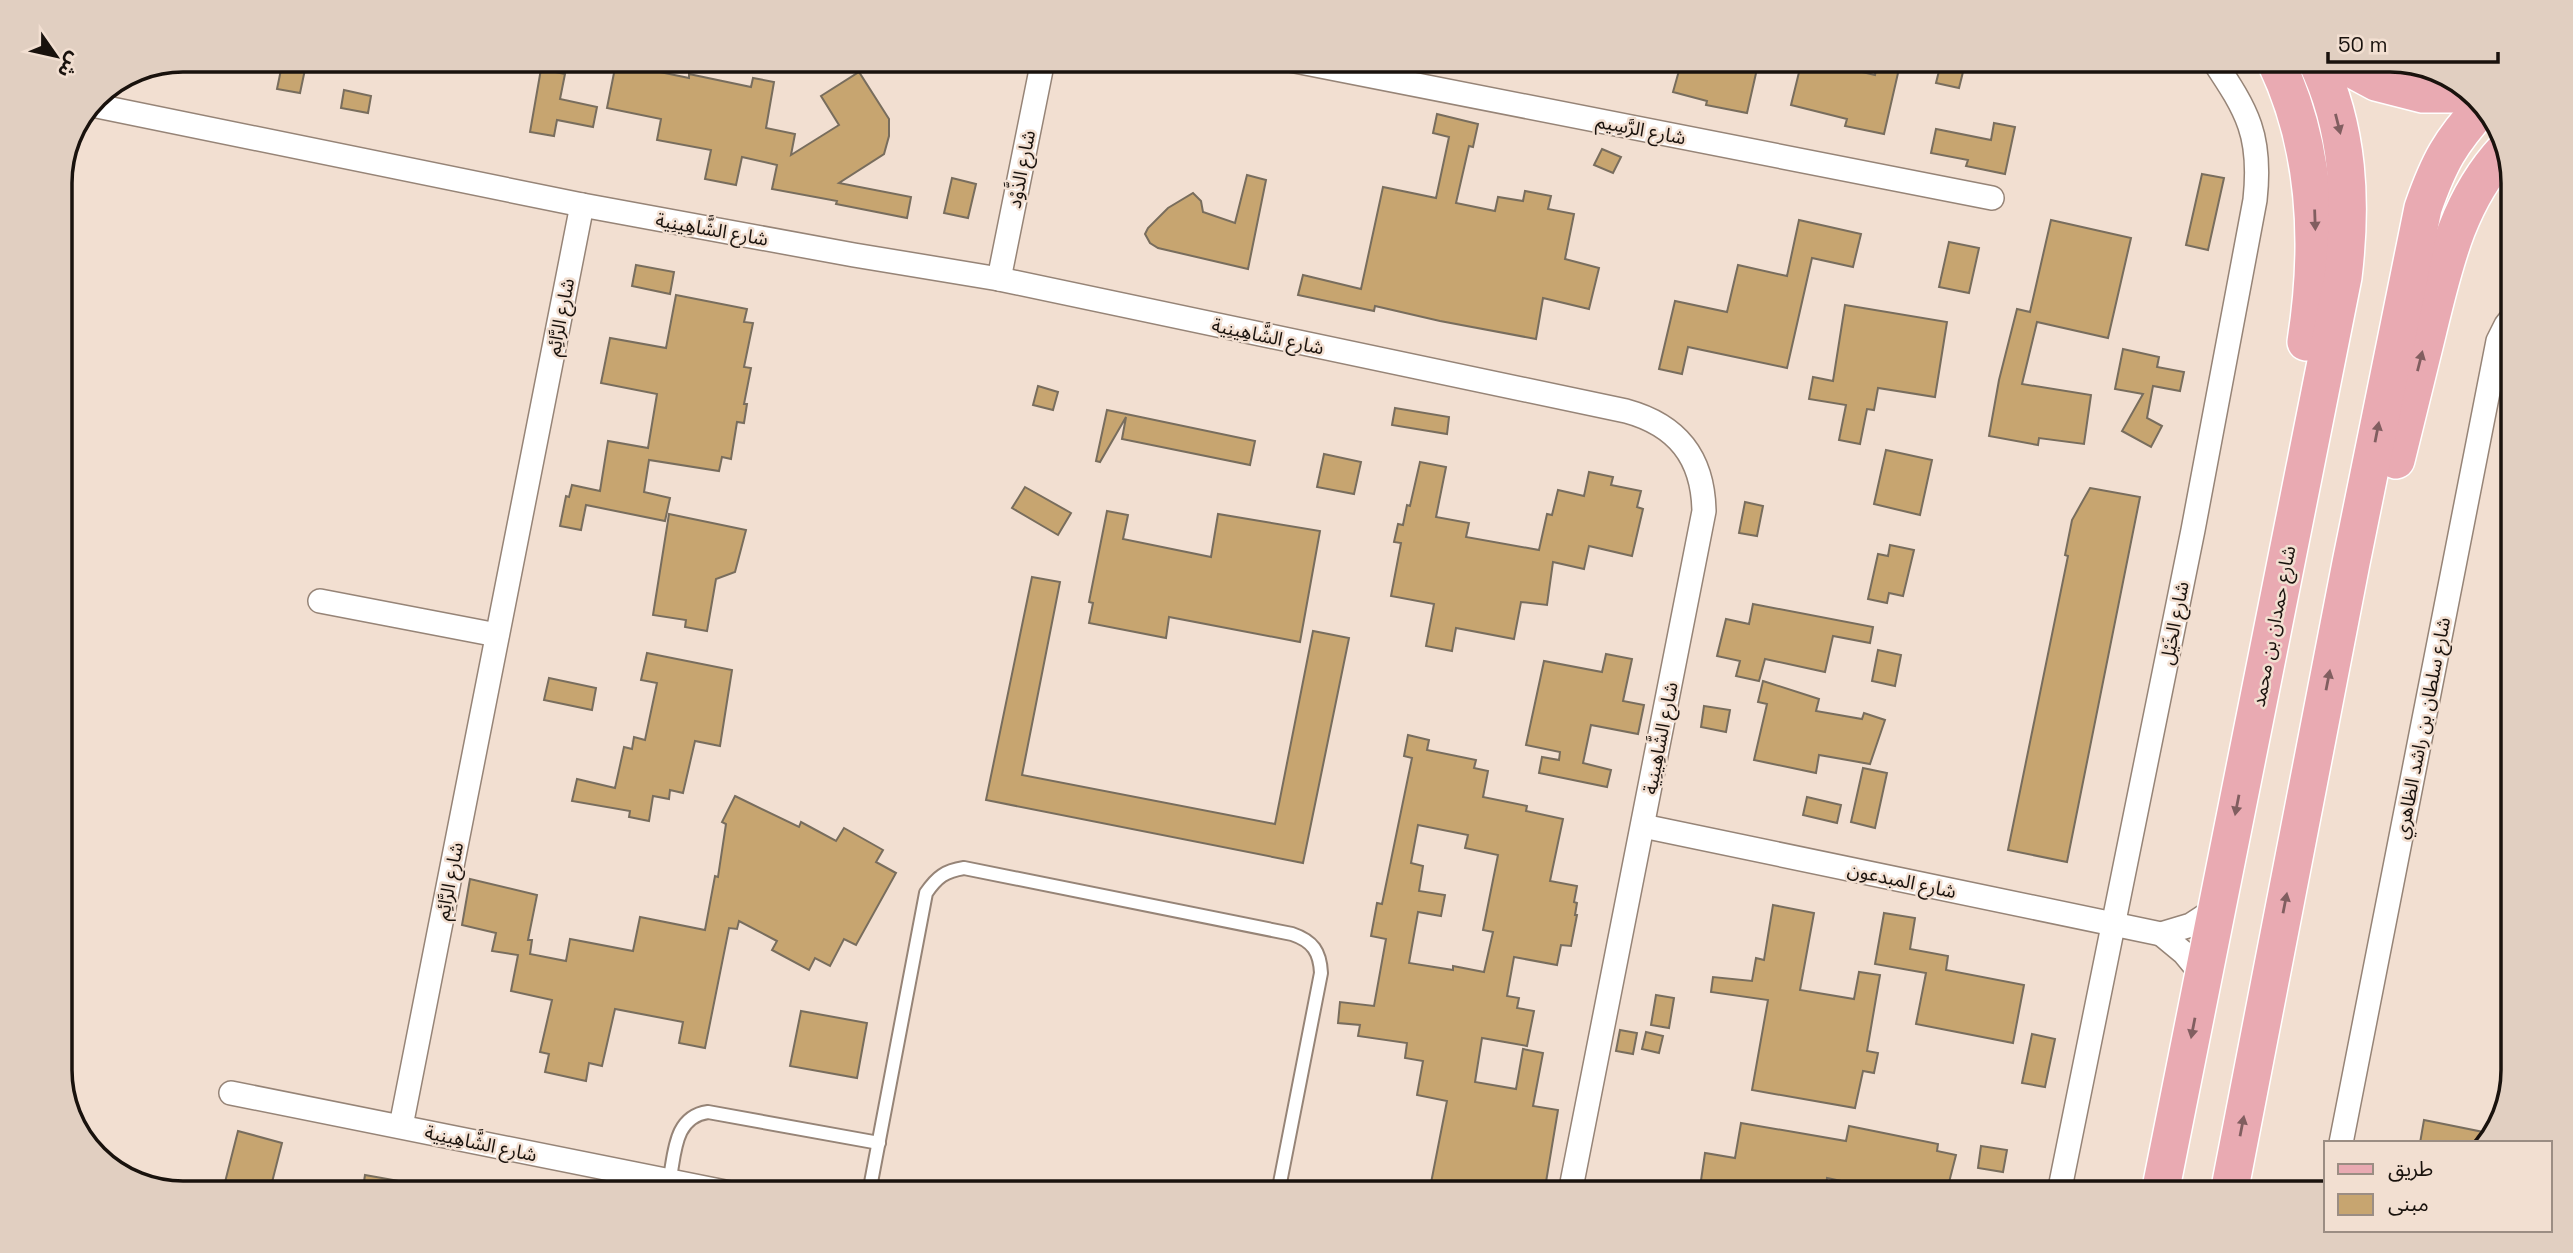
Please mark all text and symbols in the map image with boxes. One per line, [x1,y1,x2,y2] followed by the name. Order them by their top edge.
[21,21,91,91] north arrow
[2328,21,2498,65] scale bar
[2338,31,2388,58] text: 50 m
[52,47,87,83] text: ش
[1593,109,1688,152] street label: شارع الرَّسِيم
[2332,113,2343,135] one-way arrow
[999,127,1042,210] street label: شارع الذَّوْد
[653,205,771,253] street label: شارع الشَّاهِينِية
[2309,209,2320,231] one-way arrow
[541,276,582,359] street label: شارع الرَّائِم
[1209,310,1327,362] street label: شارع الشَّاهِينِية
[2415,350,2426,372] one-way arrow
[2372,421,2383,443] one-way arrow
[2246,543,2302,709] street label: شارع حمدان بن محمد
[2154,579,2196,667] street label: شارع الخَيْل
[2389,615,2459,842] street label: شارع سلطان بن راشد الظاهري
[2323,669,2334,691] one-way arrow
[1635,679,1685,797] street label: شارع الشَّاهِينِية
[2232,794,2243,816] one-way arrow
[430,840,471,923] street label: شارع الرَّائِم
[1845,857,1959,905] street label: شارع المبدعون
[2280,892,2291,914] one-way arrow
[2187,1017,2198,1039] one-way arrow
[2237,1115,2248,1137] one-way arrow
[422,1117,540,1169] street label: شارع الشَّاهِينِية
[2324,1141,2552,1232] legend
[2388,1155,2433,1182] text: طريق
[2388,1190,2429,1217] text: مبنى

